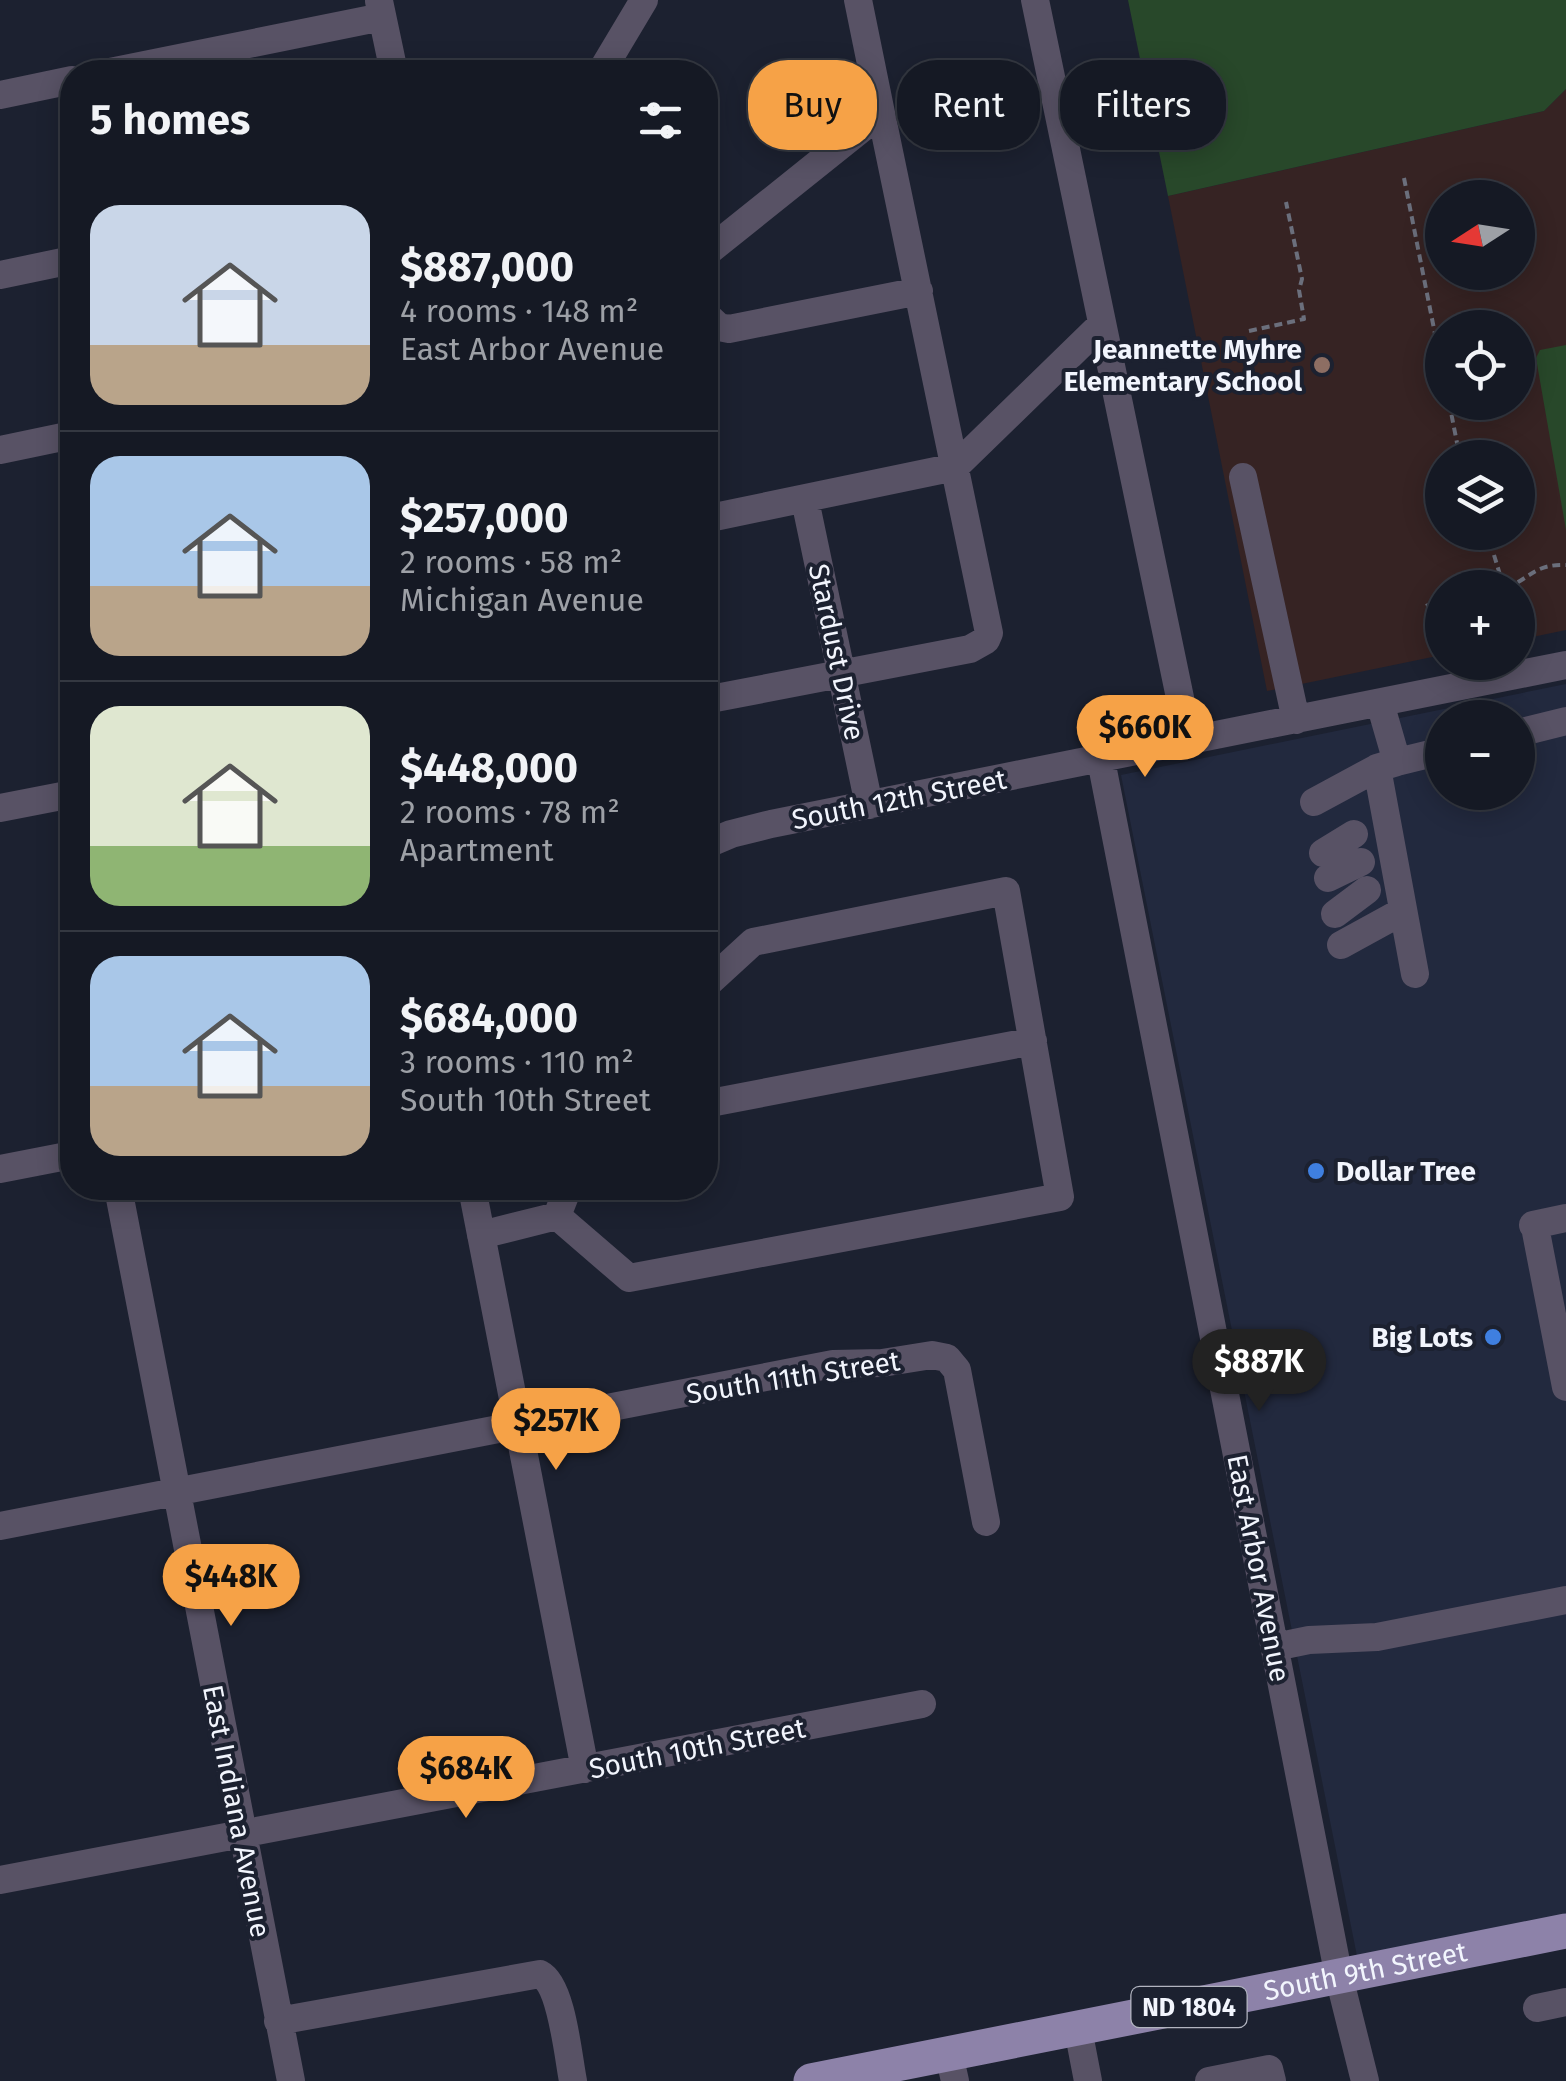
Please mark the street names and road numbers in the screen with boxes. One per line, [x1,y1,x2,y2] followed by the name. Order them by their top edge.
[802,561,871,743] street label: Stardust Drive
[789,762,1010,836] street label: South 12th Street
[684,1344,903,1411] street label: South 11th Street
[1220,1451,1297,1685] street label: East Arbor Avenue
[196,1682,277,1940] street label: East Indiana Avenue
[586,1711,809,1786] street label: South 10th Street
[1261,1935,1471,2008] street label: South 9th Street
[1132,1987,1246,2027] road number: ND 1804

